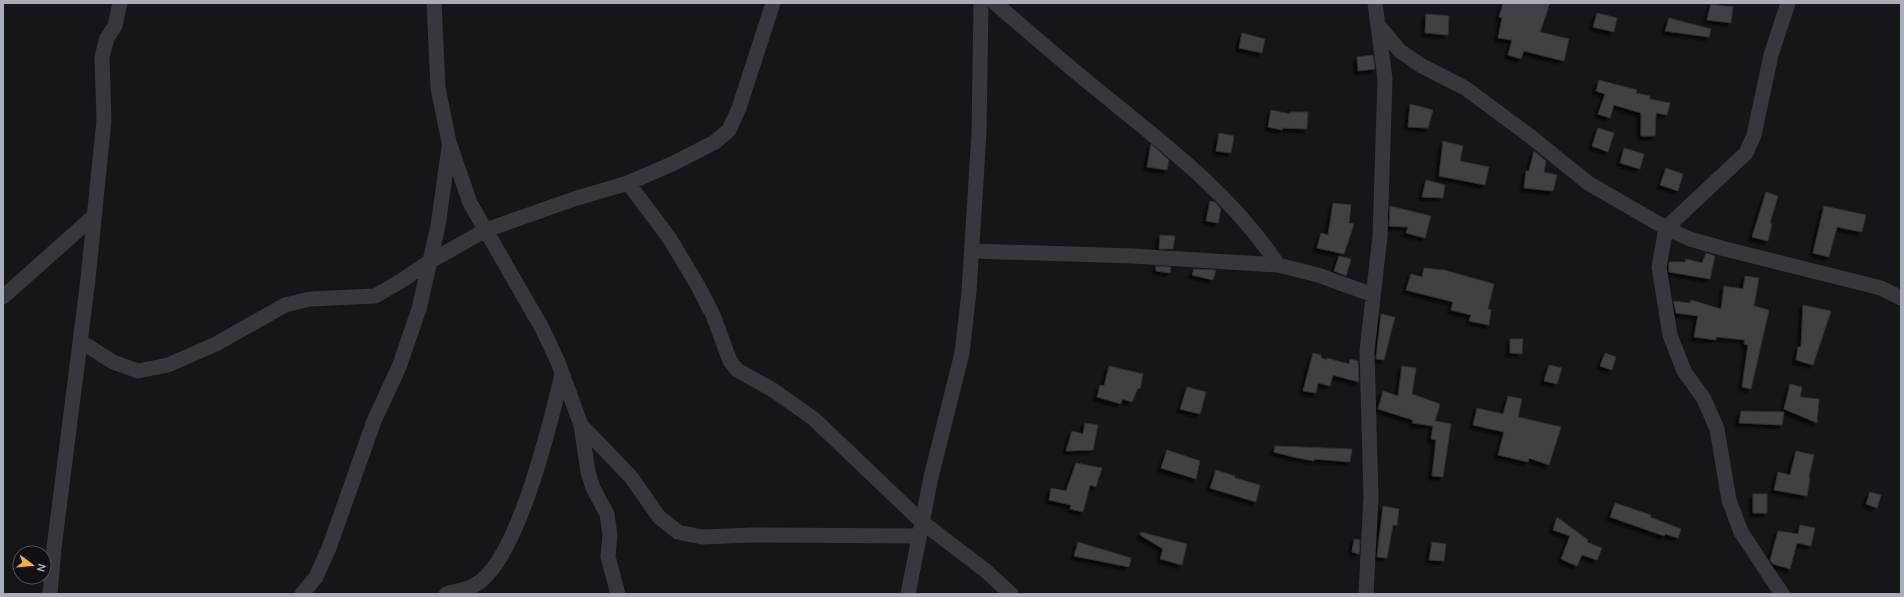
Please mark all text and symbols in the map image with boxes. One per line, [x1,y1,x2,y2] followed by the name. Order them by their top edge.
[12,545,52,585] north arrow
[34,562,49,573] text: N

